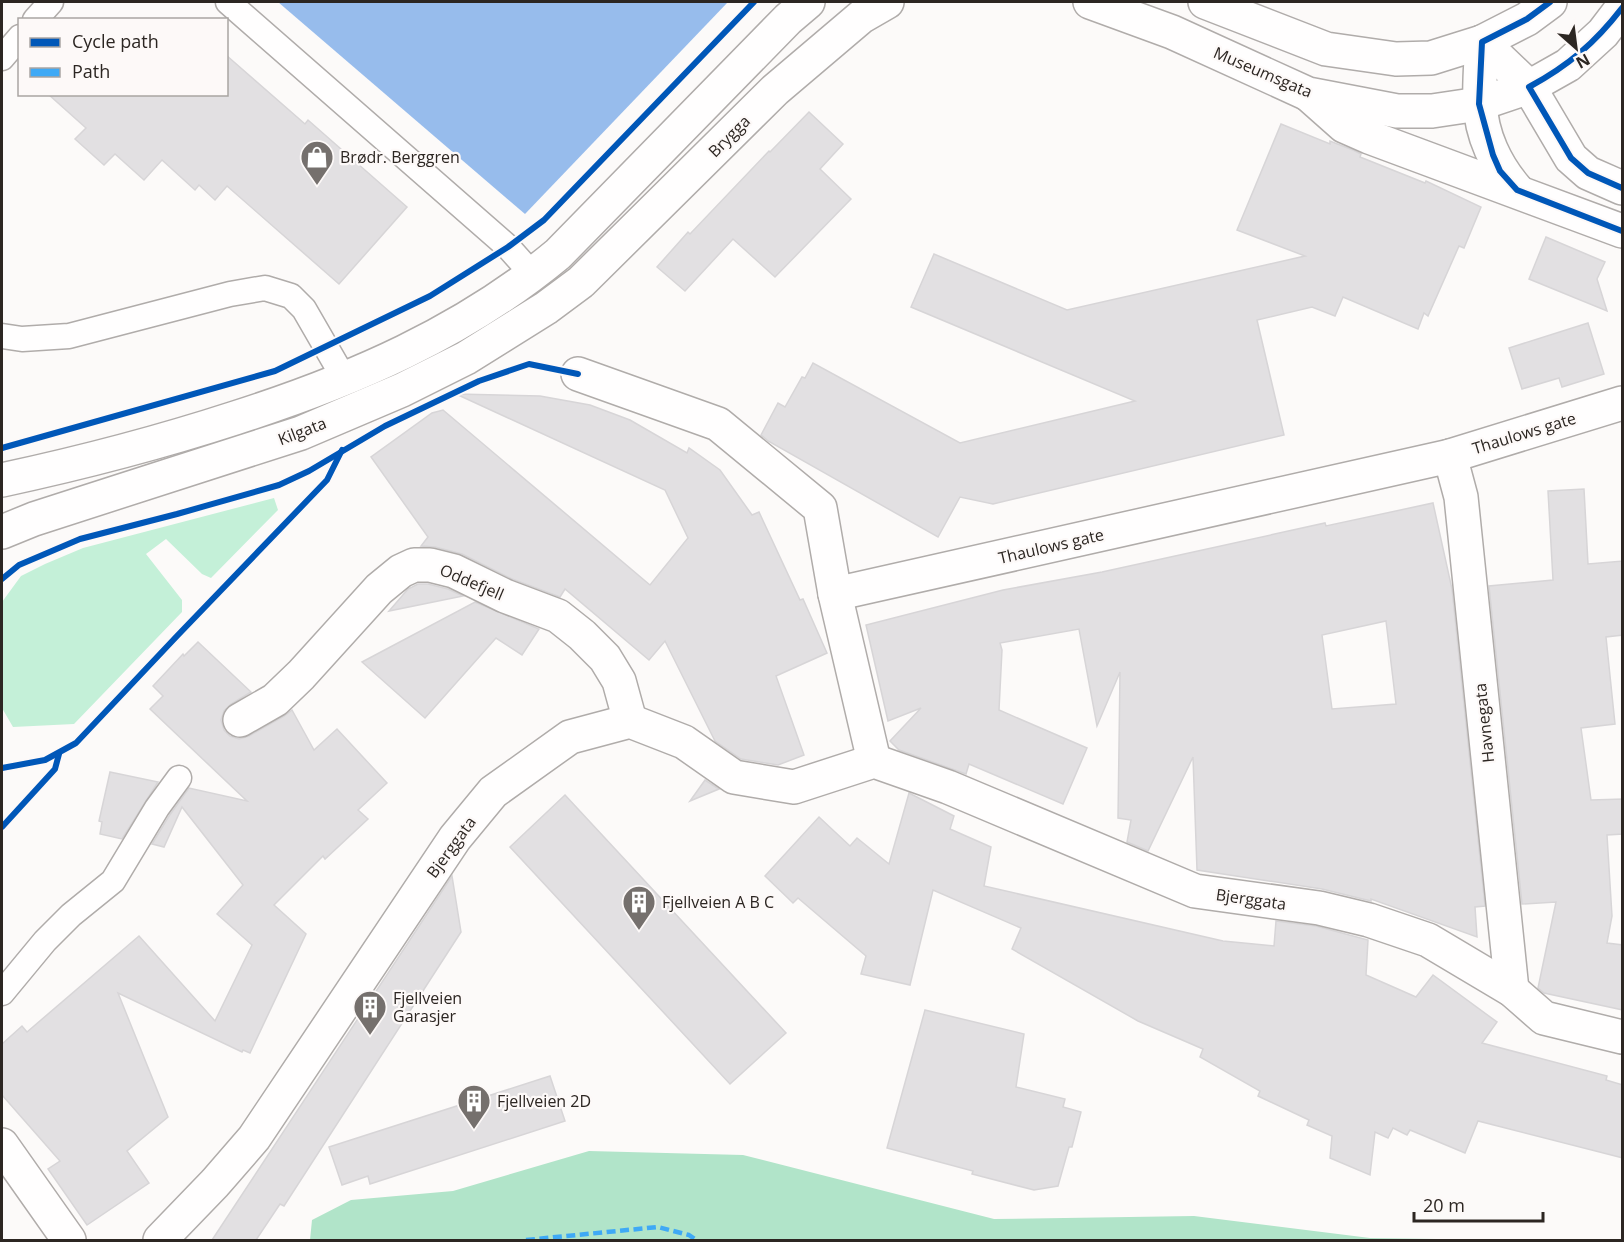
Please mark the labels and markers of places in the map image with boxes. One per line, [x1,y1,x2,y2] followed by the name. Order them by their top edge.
[299,139,335,186] shop icon: Brødr. Berggren
[340,146,460,168] place label: Brødr. Berggren
[621,884,657,931] building icon: Fjellveien A B C
[662,891,774,913] place label: Fjellveien A B C
[393,987,462,1027] place label: Fjellveien Garasjer
[352,989,388,1036] building icon: Fjellveien Garasjer
[456,1083,492,1130] building icon: Fjellveien 2D
[497,1090,591,1112] place label: Fjellveien 2D

